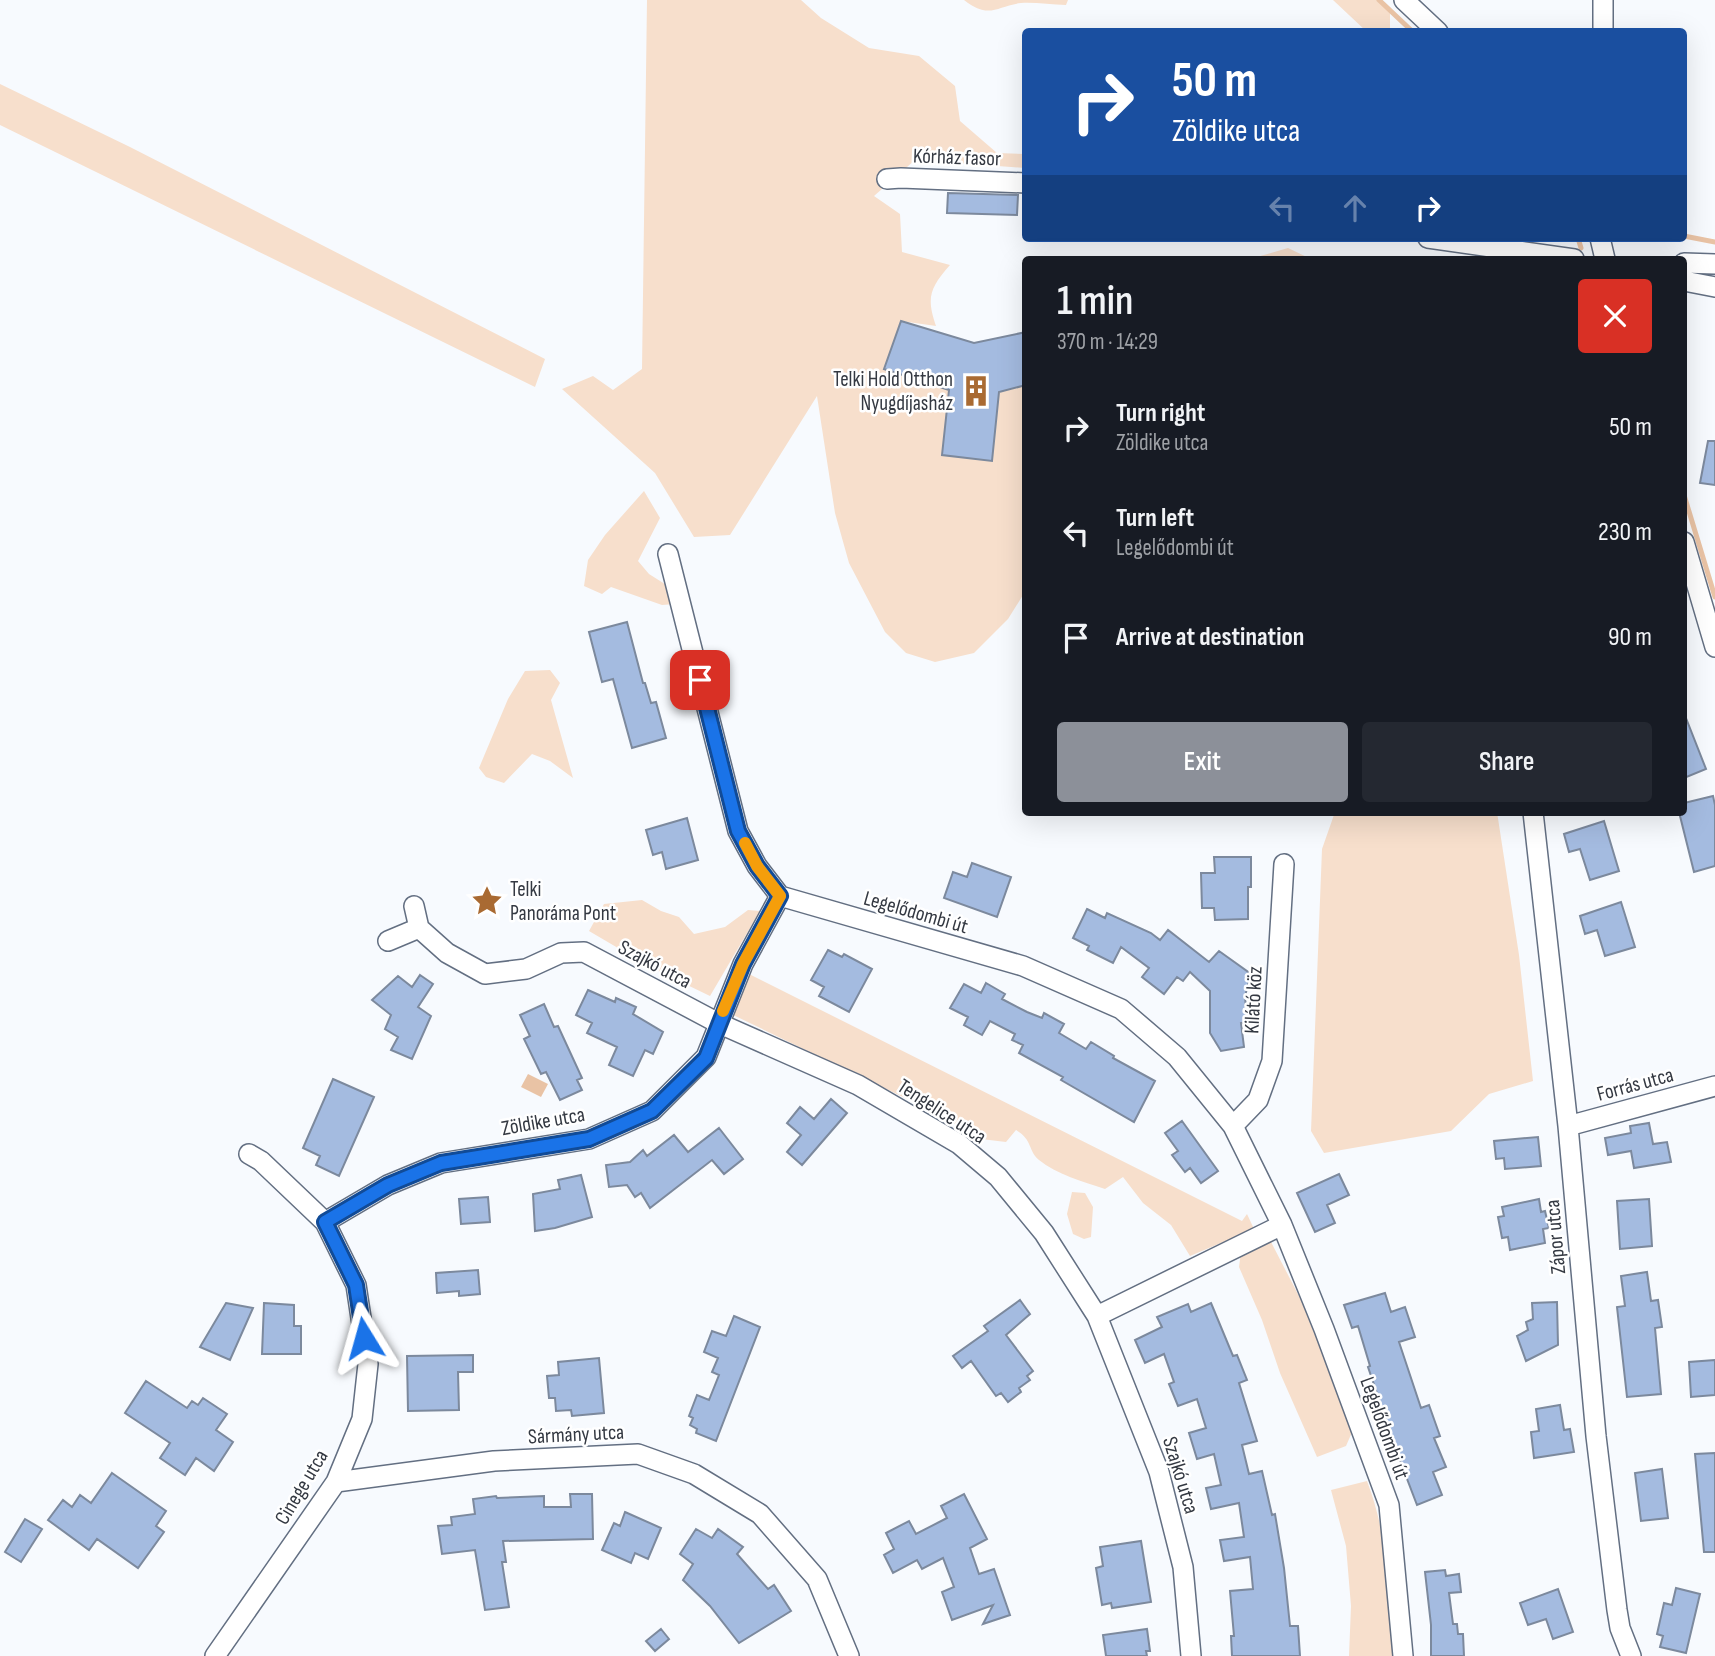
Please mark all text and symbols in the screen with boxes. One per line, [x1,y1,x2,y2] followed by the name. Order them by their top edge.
[1172,52,1257,111] text: 50 m
[1057,56,1148,147] icon: right
[1172,112,1300,151] text: Zöldike utca
[913,143,1001,172] street label: Kórház fasor
[1263,189,1301,227] icon: left
[1336,189,1374,227] icon: ahead
[1409,189,1447,227] icon: right
[1057,276,1133,327] text: 1 min
[1578,279,1652,353] button: close
[1057,328,1158,356] text: 370 m · 14:29
[833,367,953,416] place label: Telki Hold Otthon Nyugdíjasház
[959,374,993,408] building icon: Telki Hold Otthon Nyugdíjasház
[1116,398,1205,429] text: Turn right
[1057,409,1095,447] icon: right
[1609,412,1652,443] text: 50 m
[1116,429,1208,457] text: Zöldike utca
[1116,503,1194,534] text: Turn left
[1057,514,1095,552] icon: left
[1598,517,1652,548] text: 230 m
[1116,534,1234,562] text: Legelődombi út
[1057,619,1095,657] icon: arrive
[1116,622,1304,653] text: Arrive at destination
[1608,622,1652,653] text: 90 m
[670,650,730,710] pin
[681,661,719,699] icon: arrive
[1057,722,1348,802] button: Exit
[1362,722,1652,802] button: Share
[510,877,616,926] place label: Telki Panoráma Pont
[470,884,504,918] place icon: Telki Panoráma Pont
[861,886,971,939] street label: Legelődombi út
[614,935,696,994] street label: Szajkó utca
[1239,965,1268,1034] street label: Kilátó köz
[1594,1062,1676,1107] street label: Forrás utca
[893,1073,991,1149] street label: Tengelice utca
[499,1102,587,1141] street label: Zöldike utca
[1540,1199,1571,1275] street label: Zápor utca
[327,1301,401,1375] position arrow
[1354,1373,1415,1483] street label: Legelődombi út
[527,1419,625,1450] street label: Sármány utca
[1157,1434,1204,1517] street label: Szajkó utca
[269,1445,333,1529] street label: Cinege utca

